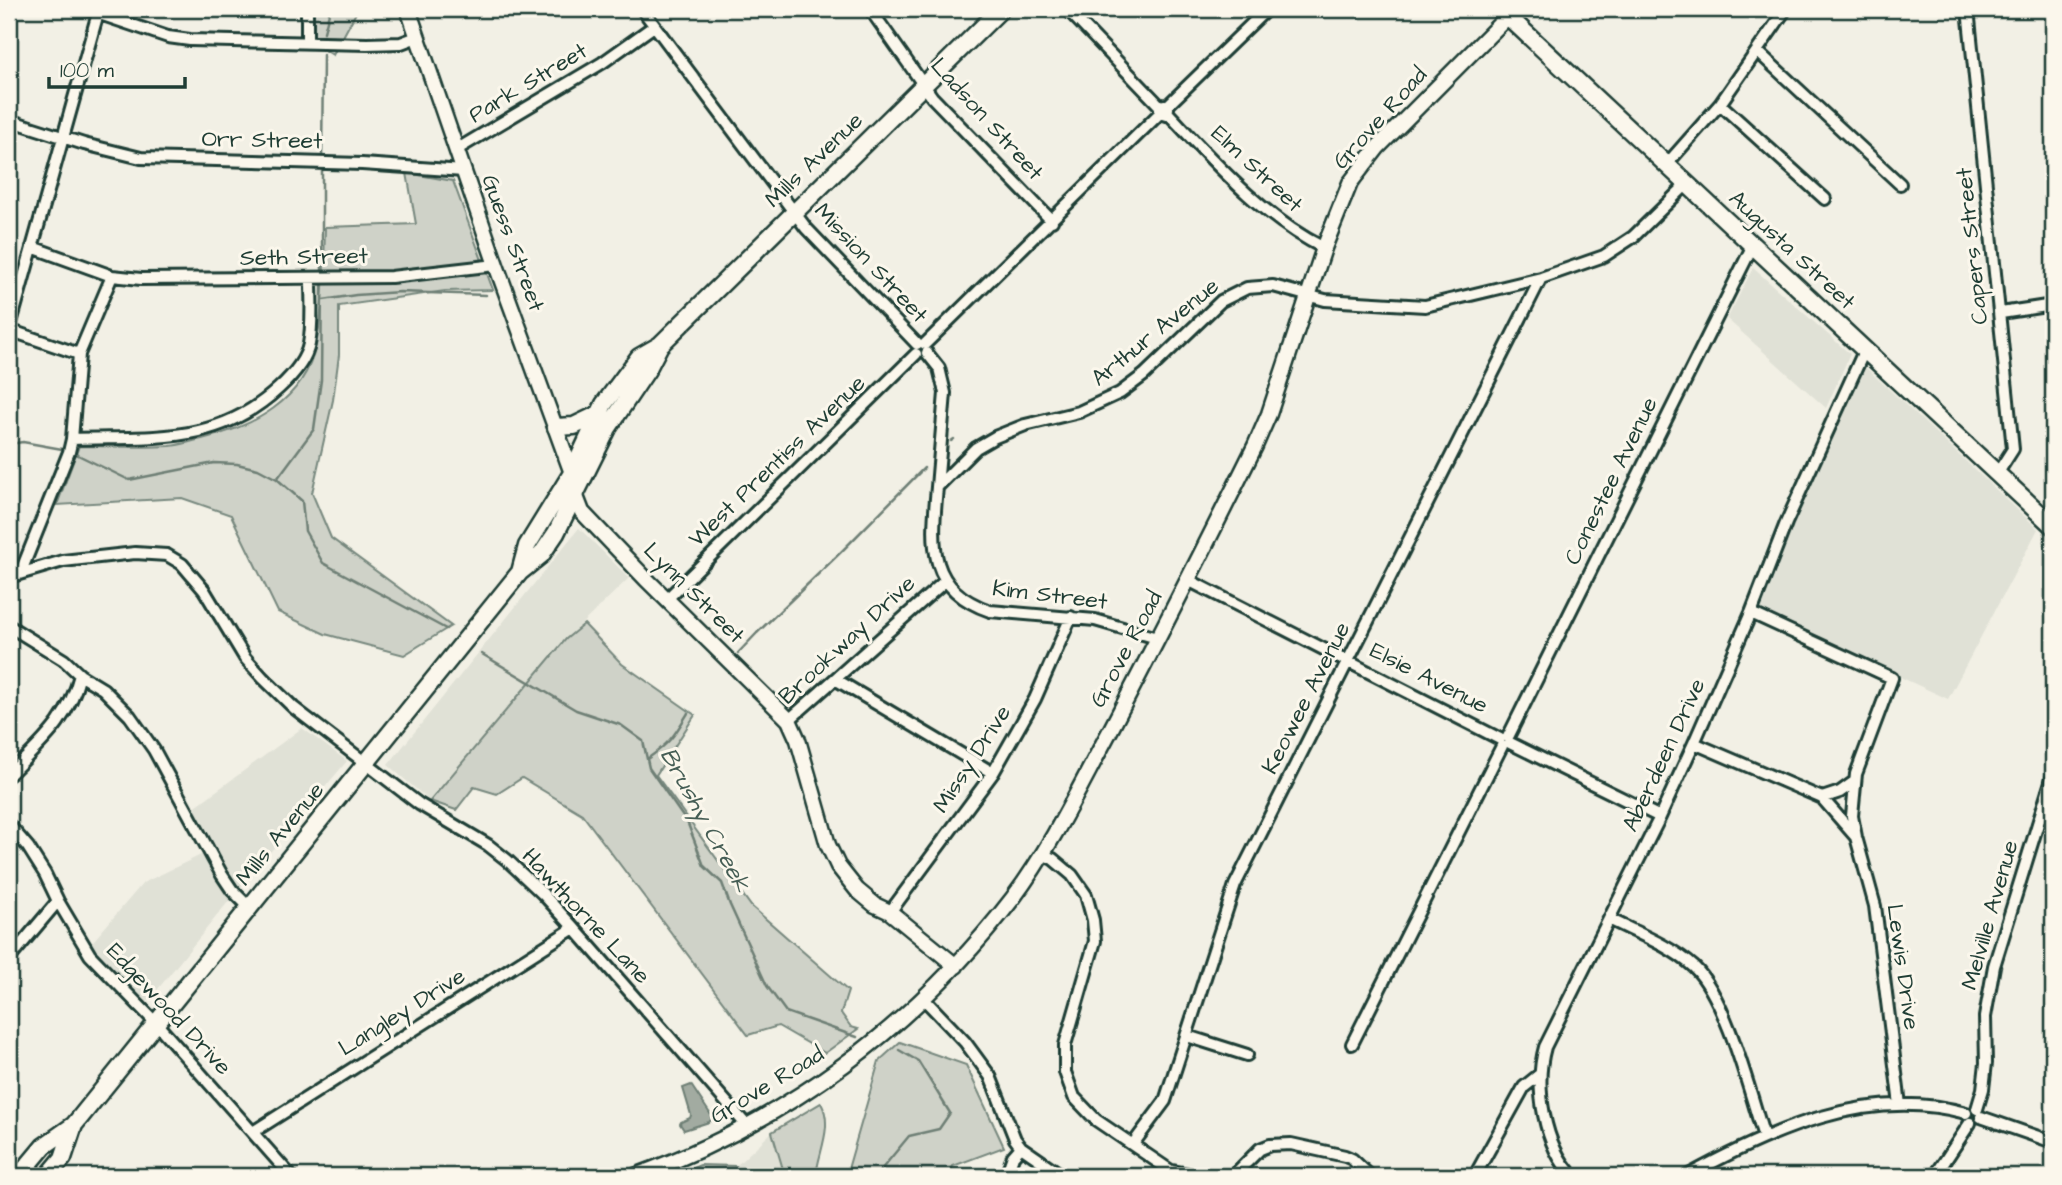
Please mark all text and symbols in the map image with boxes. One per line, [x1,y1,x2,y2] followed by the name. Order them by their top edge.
[463,35,594,131] street label: Park Street
[49,46,186,90] scale bar
[923,50,1051,188] street label: Ladson Street
[60,56,115,85] text: 100 m
[1325,60,1435,176] street label: Grove Road
[758,105,870,215] street label: Mills Avenue
[1204,118,1311,220] street label: Elm Street
[201,123,323,157] street label: Orr Street
[1948,165,1996,326] street label: Capers Street
[473,170,553,316] street label: Guess Street
[1721,183,1863,318] street label: Augusta Street
[807,196,936,331] street label: Mission Street
[240,240,369,274] street label: Seth Street
[1084,270,1226,394] street label: Arthur Avenue
[681,368,873,554] street label: West Prentiss Avenue
[1557,392,1665,570] street label: Conestee Avenue
[635,535,752,652] street label: Lynn Street
[771,568,923,713] street label: Brookway Drive
[991,572,1110,618] street label: Kim Street
[1082,585,1170,713] street label: Grove Road
[1254,616,1358,780] street label: Keowee Avenue
[1364,635,1494,721] street label: Elsie Avenue
[1614,673,1714,837] street label: Aberdeen Drive
[925,699,1020,820] street label: Missy Drive
[651,742,759,899] water label: Brushy Creek
[228,775,332,893] street label: Mills Avenue
[1953,837,2027,993] street label: Melville Avenue
[515,841,657,991] street label: Hawthorne Lane
[1878,902,1928,1032] street label: Lewis Drive
[98,936,239,1083] street label: Edgewood Drive
[332,960,472,1065] street label: Langley Drive
[704,1038,830,1132] street label: Grove Road

